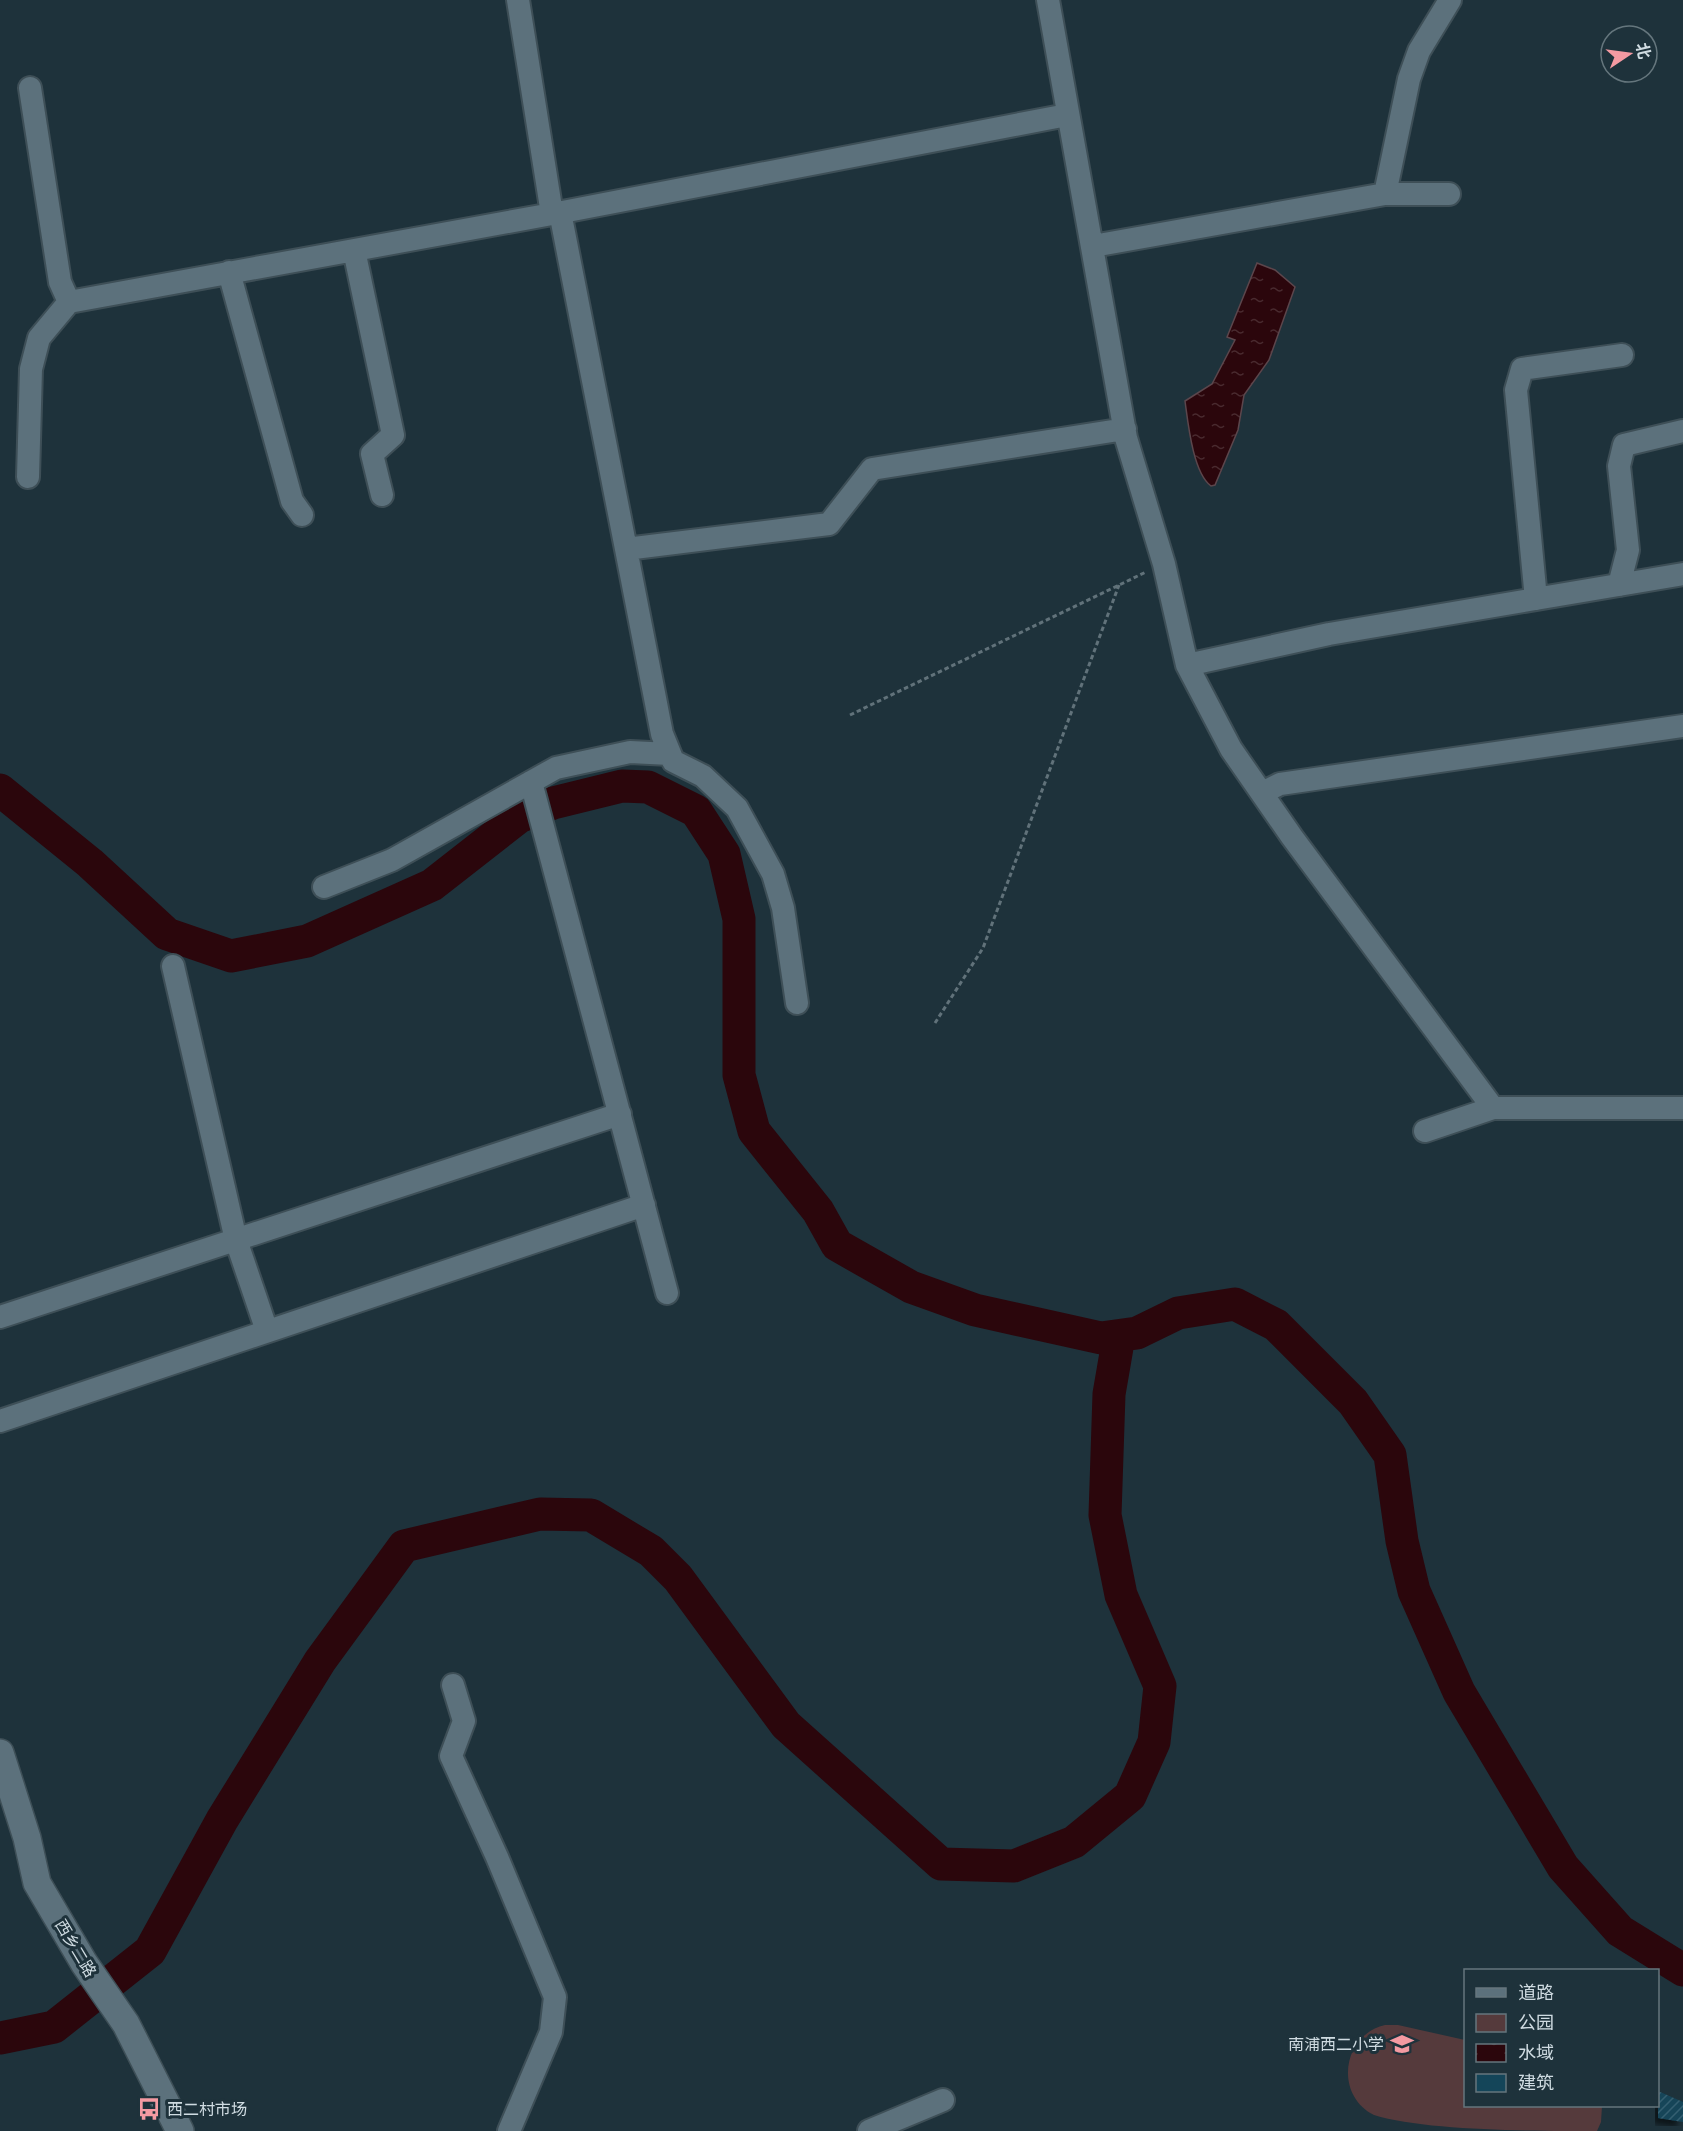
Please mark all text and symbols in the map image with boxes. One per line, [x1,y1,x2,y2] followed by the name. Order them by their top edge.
[1599,24,1659,84] north arrow
[1632,41,1655,61] text: 北
[51,1915,101,1981] street label: 西乡二路
[1464,1969,1659,2107] legend
[1518,1982,1554,2003] text: 道路
[1518,2012,1554,2033] text: 公园
[1389,2031,1415,2057] school or university icon: 南浦西二小学
[1288,2034,1384,2054] place label: 南浦西二小学
[1518,2042,1554,2063] text: 水域
[1518,2072,1554,2093] text: 建筑
[136,2096,162,2122] bus stop icon: 西二村市场
[167,2099,247,2119] place label: 西二村市场

